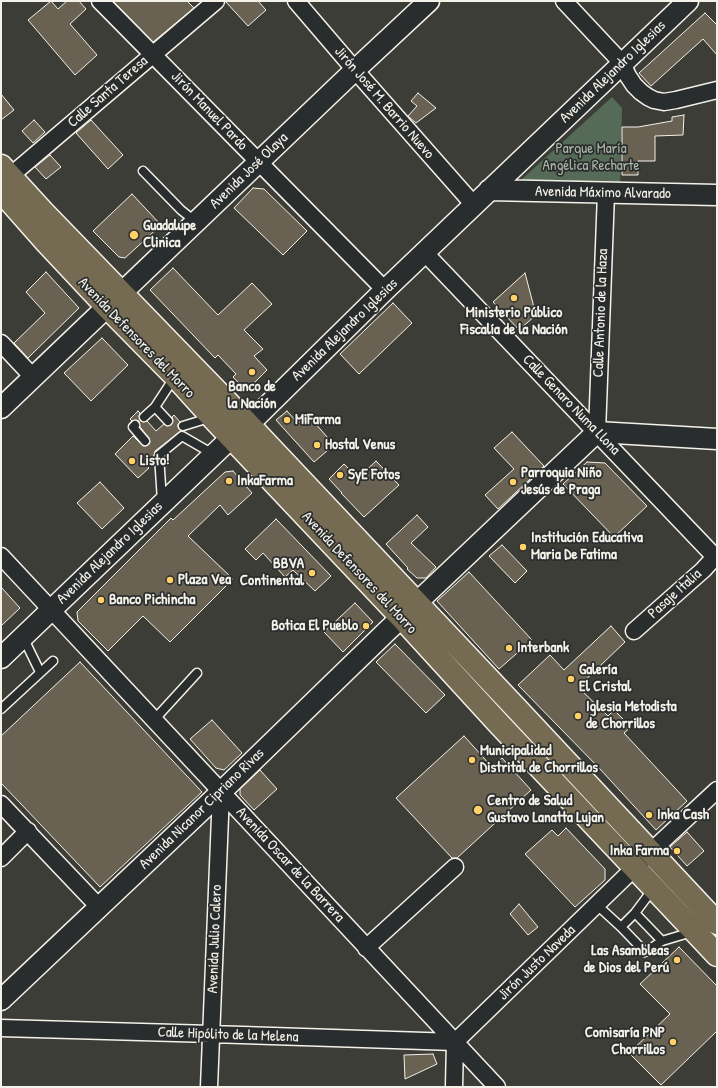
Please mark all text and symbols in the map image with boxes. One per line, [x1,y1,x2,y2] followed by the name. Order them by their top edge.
[556,17,670,127] street label: Avenida Alejandro Iglesias
[330,43,438,163] street label: Jirón José M. Barrio Nuevo
[64,52,152,132] street label: Calle Santa Teresa
[167,68,251,154] street label: Jirón Manuel Pardo
[206,129,292,213] street label: Avenida José Olaya
[543,140,639,175] park label: Parque María Angélica Recharte
[535,183,671,203] street label: Avenida Máximo Alvarado
[143,217,196,252] place label: Guadalupe Clinica
[128,229,140,241] marker: Guadalupe Clinica
[590,248,612,378] street label: Calle Antonio de la Haza
[74,274,198,402] street label: Avenida Defensores del Morro
[288,275,402,385] street label: Avenida Alejandro Iglesias
[509,293,519,303] marker: Ministerio Público Fiscalía de la Nación
[460,304,568,339] place label: Ministerio Público Fiscalía de la Nación
[518,351,624,459] street label: Calle Genaro Numa Llona
[247,367,257,377] marker: Banco de la Nación
[227,378,277,413] place label: Banco de la Nación
[295,411,341,429] place label: MiFarma
[282,415,292,425] marker: MiFarma
[325,436,395,454] place label: Hostal Venus
[312,440,322,450] marker: Hostal Venus
[140,452,170,470] place label: Listo!
[127,456,137,466] marker: Listo!
[521,464,601,499] place label: Parroquia Niño Jesús de Praga
[348,466,400,484] place label: SyE Fotos
[335,470,345,480] marker: SyE Fotos
[237,472,293,490] place label: InkaFarma
[224,476,234,486] marker: InkaFarma
[508,477,518,487] marker: Parroquia Niño Jesús de Praga
[53,498,167,608] street label: Avenida Alejandro Iglesias
[298,508,420,638] street label: Avenida Defensores del Morro
[531,529,643,564] place label: Institución Educativa Maria De Fatima
[518,542,528,552] marker: Institución Educativa Maria De Fatima
[240,555,304,590] place label: BBVA Continental
[645,565,705,623] street label: Pasaje Italia
[307,568,317,578] marker: BBVA Continental
[178,571,231,589] place label: Plaza Vea
[165,575,175,585] marker: Plaza Vea
[109,591,195,609] place label: Banco Pichincha
[96,595,106,605] marker: Banco Pichincha
[271,617,358,635] place label: Botica El Pueblo
[361,621,371,631] marker: Botica El Pueblo
[517,639,569,657] place label: Interbank
[504,643,514,653] marker: Interbank
[579,661,631,696] place label: Galería El Cristal
[566,674,576,684] marker: Galería El Cristal
[586,698,677,733] place label: Iglesia Metodista de Chorrillos
[573,711,583,721] marker: Iglesia Metodista de Chorrillos
[480,742,598,777] place label: Municipalidad Distrital de Chorrillos
[136,745,268,873] street label: Avenida Nicanor Cipriano Rivas
[467,755,477,765] marker: Municipalidad Distrital de Chorrillos
[487,792,604,827] place label: Centro de Salud Gustavo Lanatta Lujan
[232,804,348,926] street label: Avenida Oscar de la Barrera
[472,804,484,816] marker: Centro de Salud Gustavo Lanatta Lujan
[657,806,709,824] place label: Inka Cash
[644,810,654,820] marker: Inka Cash
[610,842,669,860] place label: Inka Farma
[672,846,682,856] marker: Inka Farma
[204,884,226,994] street label: Avenida Julio Calero
[495,922,579,1004] street label: Jirón Justo Naveda
[584,942,669,977] place label: Las Asambleas de Dios del Perú
[672,955,682,965] marker: Las Asambleas de Dios del Perú
[157,1024,299,1046] street label: Calle Hipólito de la Melena
[585,1024,665,1059] place label: Comisaría PNP Chorrillos
[668,1037,678,1047] marker: Comisaría PNP Chorrillos

